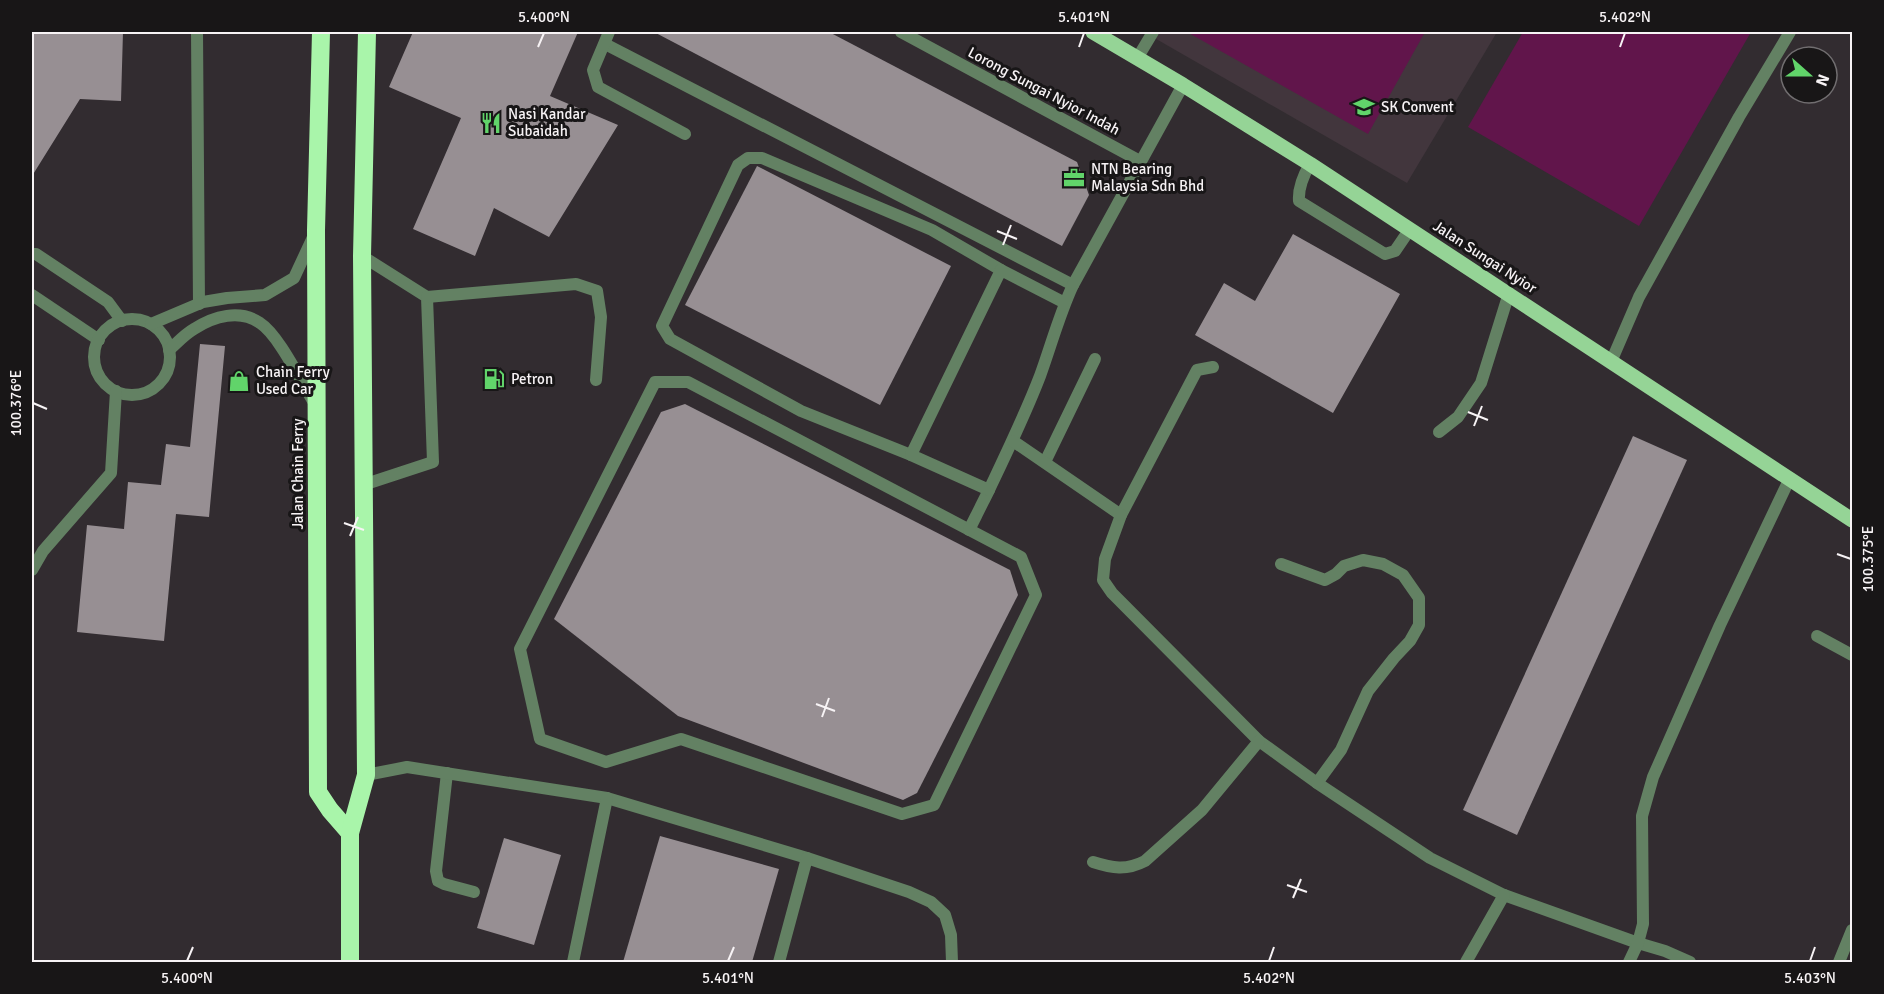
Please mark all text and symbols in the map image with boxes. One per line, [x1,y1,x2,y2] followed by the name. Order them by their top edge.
[518,8,570,26] text: 5.400°N
[1058,8,1110,26] text: 5.401°N
[1599,8,1651,26] text: 5.402°N
[965,43,1123,139] street label: Lorong Sungai Nyior Indah
[1779,45,1839,105] north arrow
[1811,71,1833,89] text: N
[1352,95,1376,119] school or university icon: SK Convent
[1381,98,1454,116] place label: SK Convent
[508,105,586,140] place label: Nasi Kandar Subaidah
[479,111,503,135] restaurant icon: Nasi Kandar Subaidah
[1091,160,1204,195] place label: NTN Bearing Malaysia Sdn Bhd
[1062,166,1086,190] office icon: NTN Bearing Malaysia Sdn Bhd
[1430,217,1541,297] street label: Jalan Sungai Nyior
[256,363,330,398] place label: Chain Ferry Used Car
[482,367,506,391] fuel station icon: Petron
[227,369,251,393] shop icon: Chain Ferry Used Car
[7,370,25,436] text: 100.376°E
[511,370,553,388] place label: Petron
[289,418,307,530] street label: Jalan Chain Ferry
[1859,526,1877,592] text: 100.375°E
[161,969,213,987] text: 5.400°N
[702,969,754,987] text: 5.401°N
[1243,969,1295,987] text: 5.402°N
[1784,969,1836,987] text: 5.403°N

